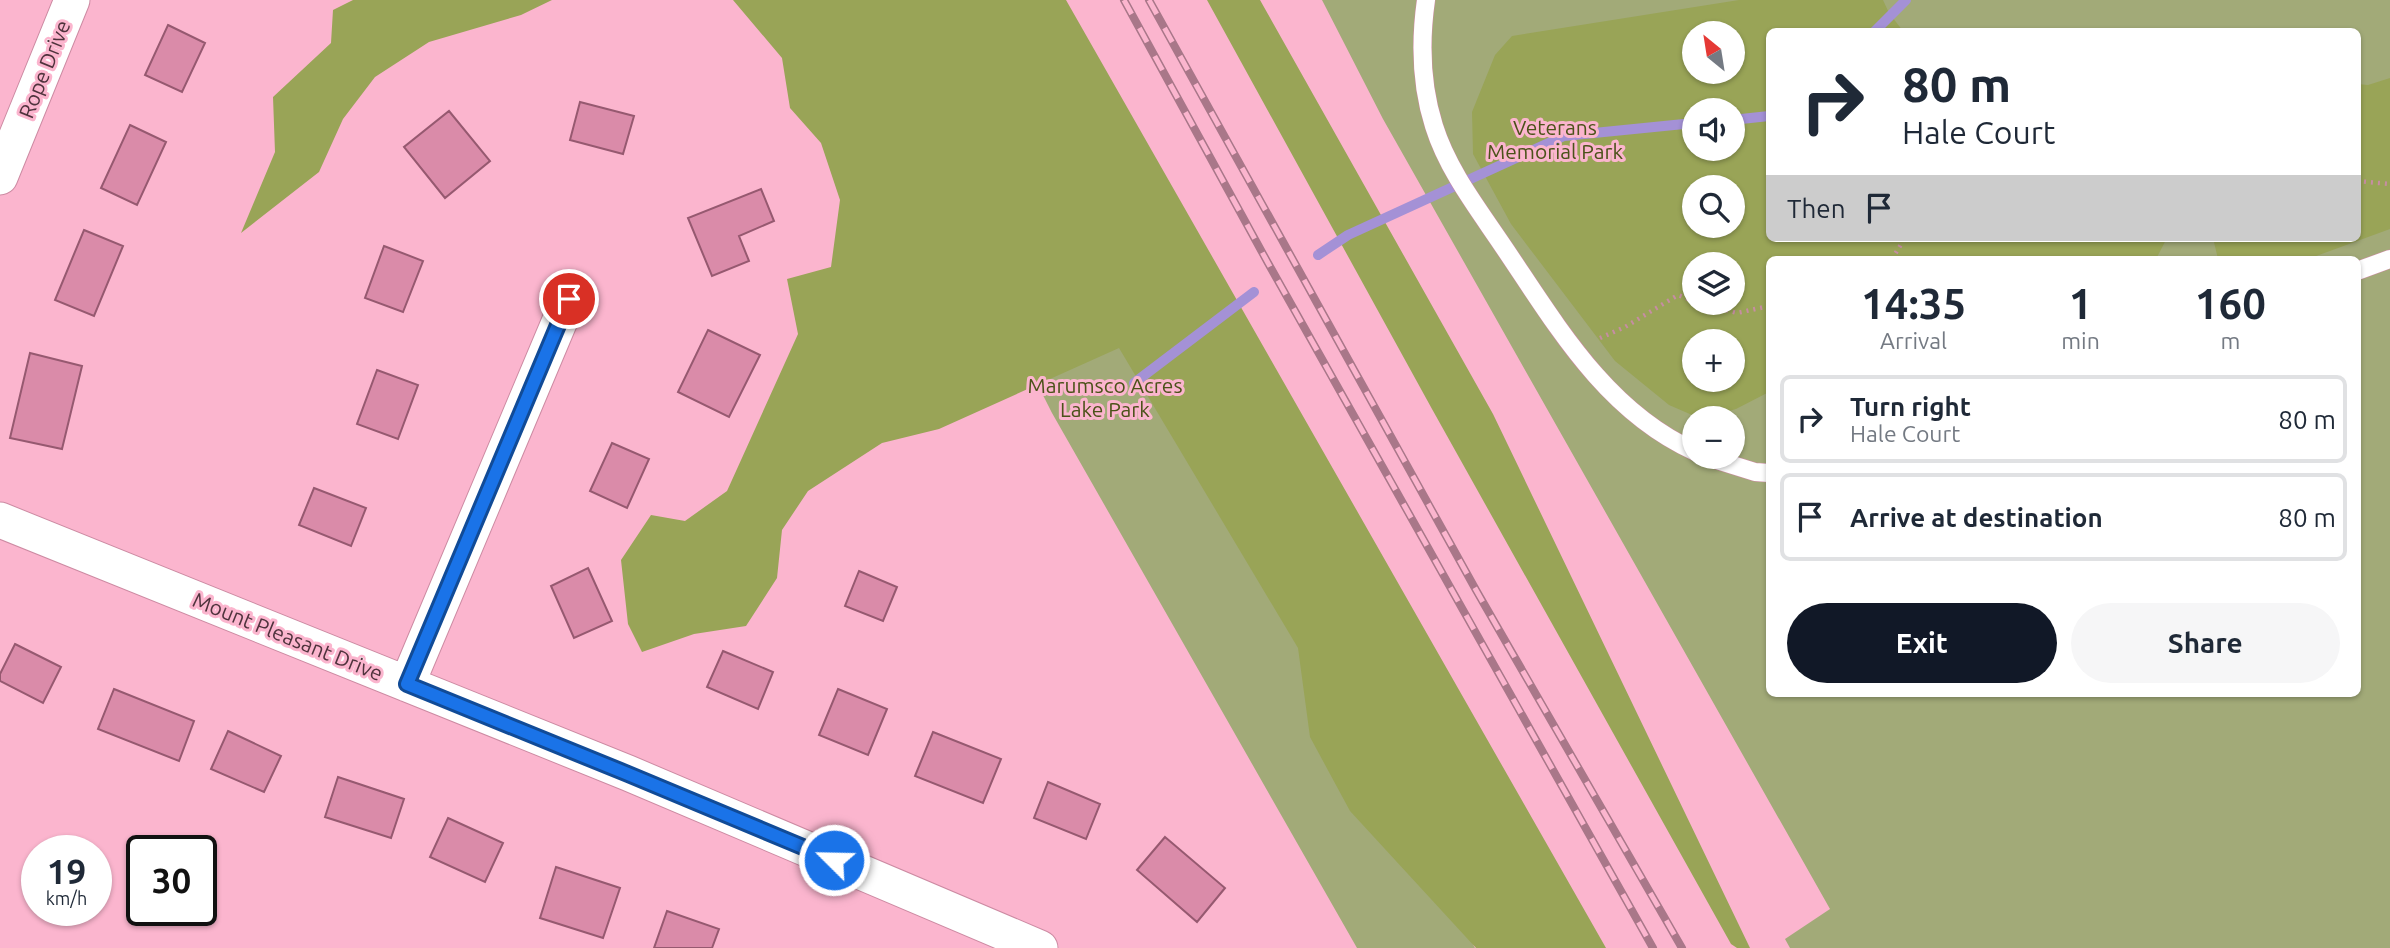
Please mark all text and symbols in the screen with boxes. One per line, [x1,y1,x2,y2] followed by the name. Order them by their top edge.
[13,16,75,122] street label: Rope Drive
[1682,21,1745,84] north arrow
[1682,21,1745,469] map controls
[1787,56,1878,147] icon: right
[1902,56,2011,111] text: 80 m
[1682,98,1745,161] button: sound
[1902,114,2055,150] text: Hale Court
[1487,115,1623,163] park label: Veterans Memorial Park
[1682,175,1745,238] button: search
[1860,189,1898,227] icon: arrive
[1787,194,1846,223] text: Then
[1682,252,1745,315] button: layers
[539,269,599,329] pin
[550,280,588,318] icon: arrive
[1861,280,1966,327] text: 14:35
[2069,280,2092,327] text: 1
[2195,280,2266,327] text: 160
[1880,328,1947,353] text: Arrival
[2061,328,2100,353] text: min
[2220,328,2240,353] text: m
[1682,329,1745,392] button: +
[1027,373,1183,421] park label: Marumsco Acres Lake Park
[1850,392,1971,421] text: Turn right
[1791,400,1829,438] icon: right
[2278,405,2336,434] text: 80 m
[1682,406,1745,469] button: −
[1850,421,1960,446] text: Hale Court
[1791,498,1829,536] icon: arrive
[1850,503,2103,532] text: Arrive at destination
[2278,503,2336,532] text: 80 m
[190,587,386,685] street label: Mount Pleasant Drive
[1787,603,2057,683] button: Exit
[2071,603,2340,683] button: Share
[797,823,871,897] position arrow
[126,835,217,926] speed limit sign: 30
[47,851,86,891] text: 19
[46,888,87,908] text: km/h

